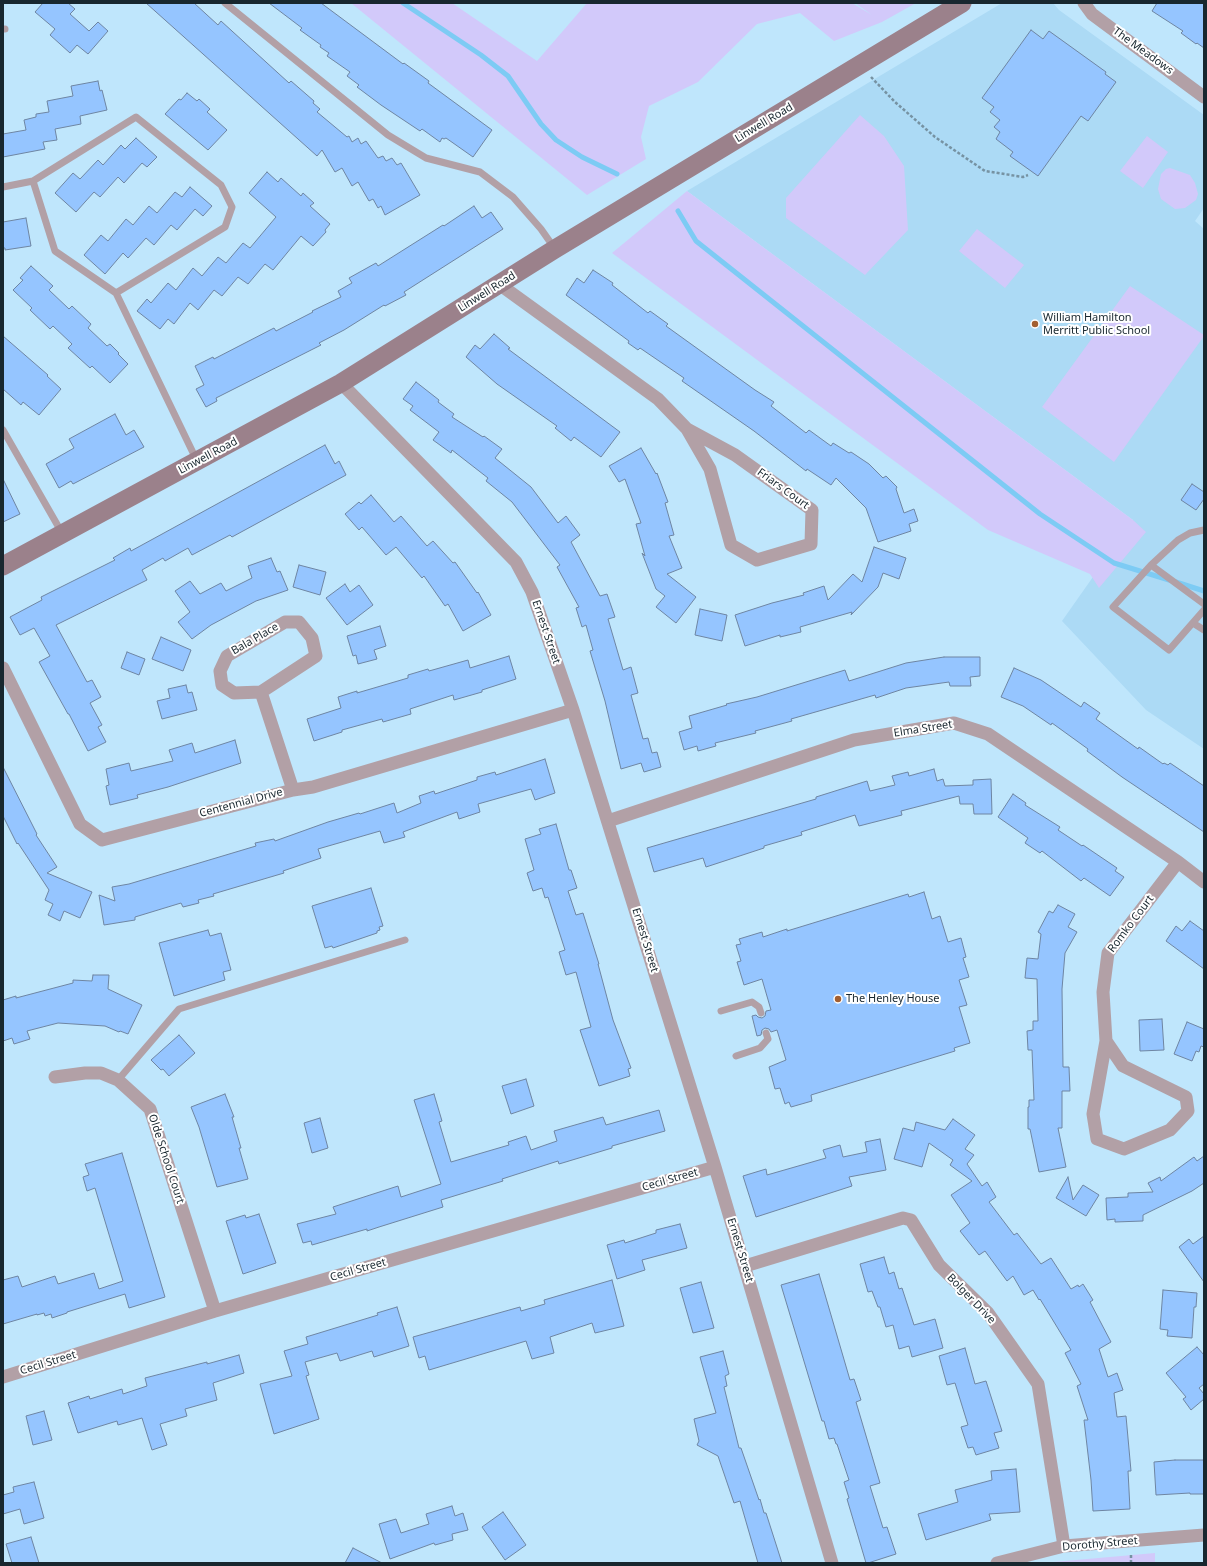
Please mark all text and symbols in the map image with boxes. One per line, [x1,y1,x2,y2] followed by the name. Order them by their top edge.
[1110,25,1176,77] street label: The Meadows
[733,101,795,145] street label: Linwell Road
[456,269,518,315] street label: Linwell Road
[1043,311,1150,337] place label: William Hamilton Merritt Public School
[1030,319,1040,329] marker: William Hamilton Merritt Public School
[176,435,240,477] street label: Linwell Road
[755,466,811,512] street label: Friars Court
[529,598,563,666] street label: Ernest Street
[229,620,281,658] street label: Bala Place
[893,718,953,740] street label: Elma Street
[198,786,284,820] street label: Centennial Drive
[1105,893,1157,955] street label: Romko Court
[629,906,661,974] street label: Ernest Street
[846,992,939,1006] place label: The Henley House
[833,994,843,1004] marker: The Henley House
[145,1113,187,1205] street label: Olde School Court
[640,1166,700,1194] street label: Cecil Street
[724,1216,756,1284] street label: Ernest Street
[328,1256,388,1284] street label: Cecil Street
[944,1271,998,1327] street label: Bolger Drive
[18,1348,78,1378] street label: Cecil Street
[1062,1534,1138,1554] street label: Dorothy Street

